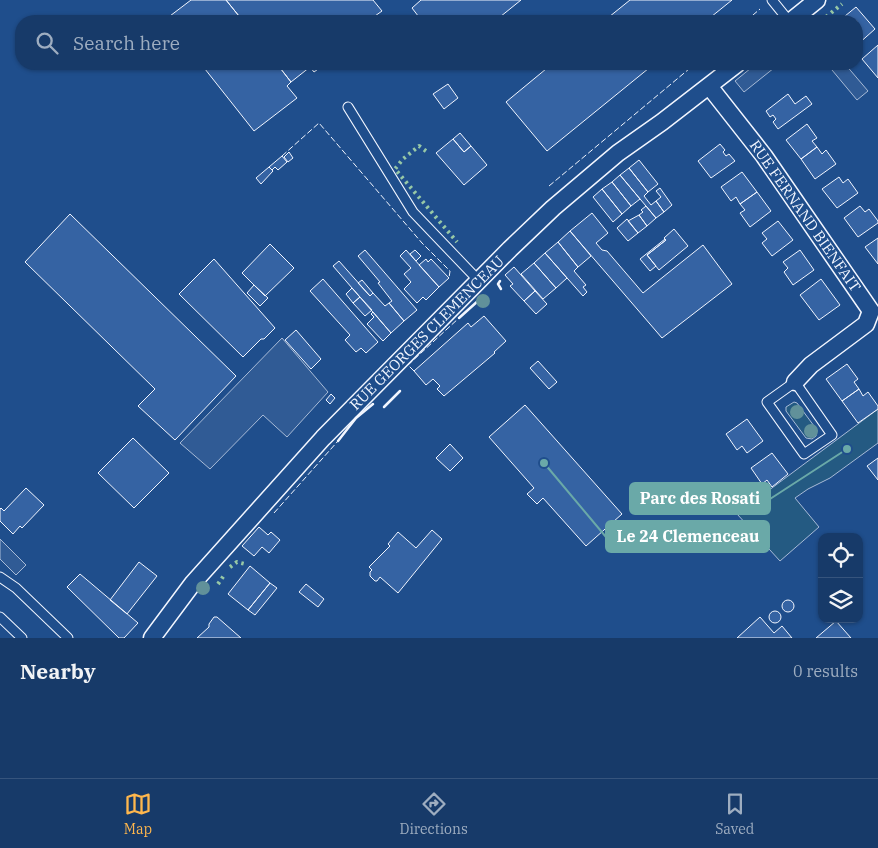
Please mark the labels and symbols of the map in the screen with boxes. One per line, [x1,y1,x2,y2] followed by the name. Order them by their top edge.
[746,136,865,295] street label: RUE FERNAND BIENFAIT
[345,251,508,414] street label: RUE GEORGES CLEMENCEAU
[630,483,770,514] callout: Parc des Rosati
[640,488,760,508] text: Parc des Rosati
[606,521,769,552] callout: Le 24 Clemenceau
[617,526,759,546] text: Le 24 Clemenceau

